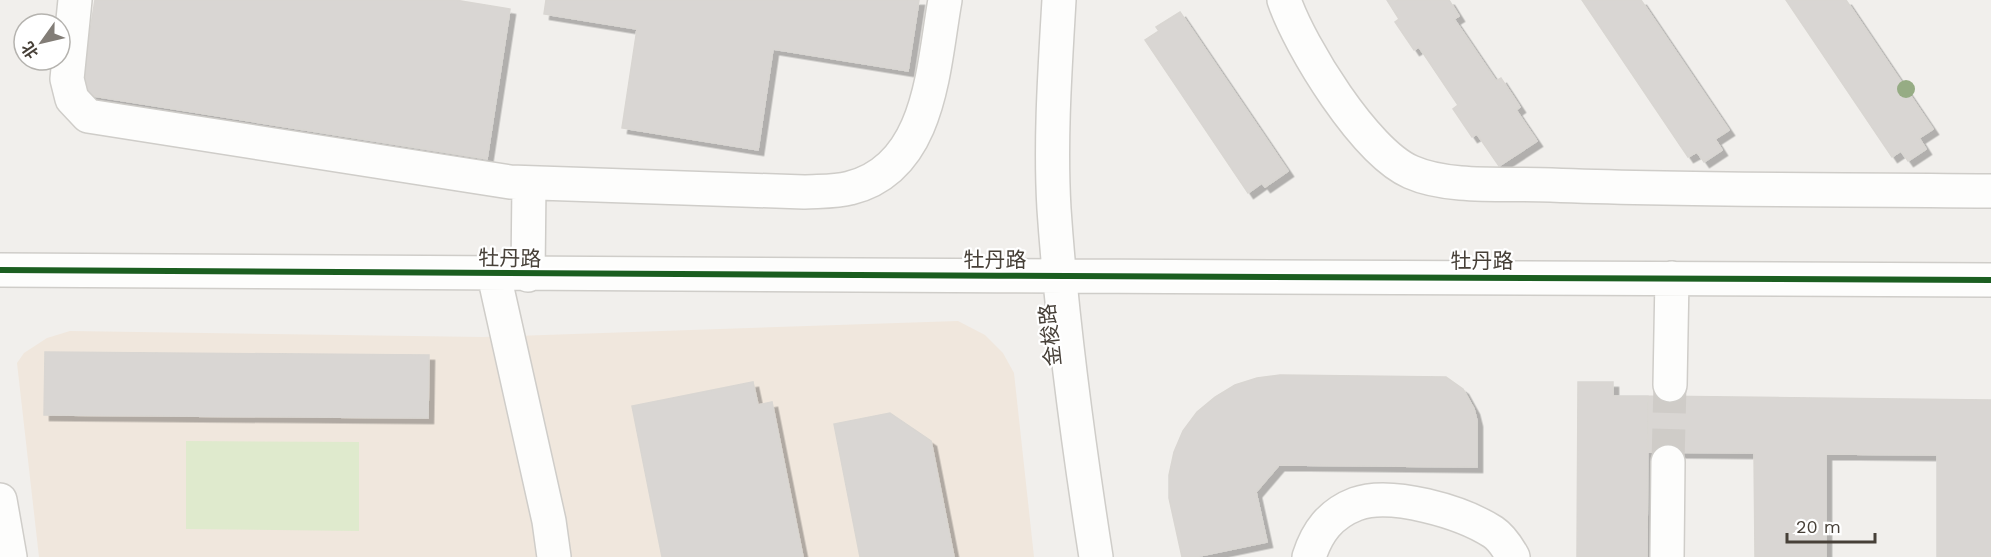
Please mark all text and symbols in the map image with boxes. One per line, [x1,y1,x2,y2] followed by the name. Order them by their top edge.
[12,12,72,72] north arrow
[18,38,42,62] text: 北
[478,245,542,271] street label: 牡丹路
[964,247,1027,272] street label: 牡丹路
[1451,248,1514,273] street label: 牡丹路
[1034,302,1066,368] street label: 金梭路
[1787,506,1876,544] scale bar
[1796,516,1841,537] text: 20 m

